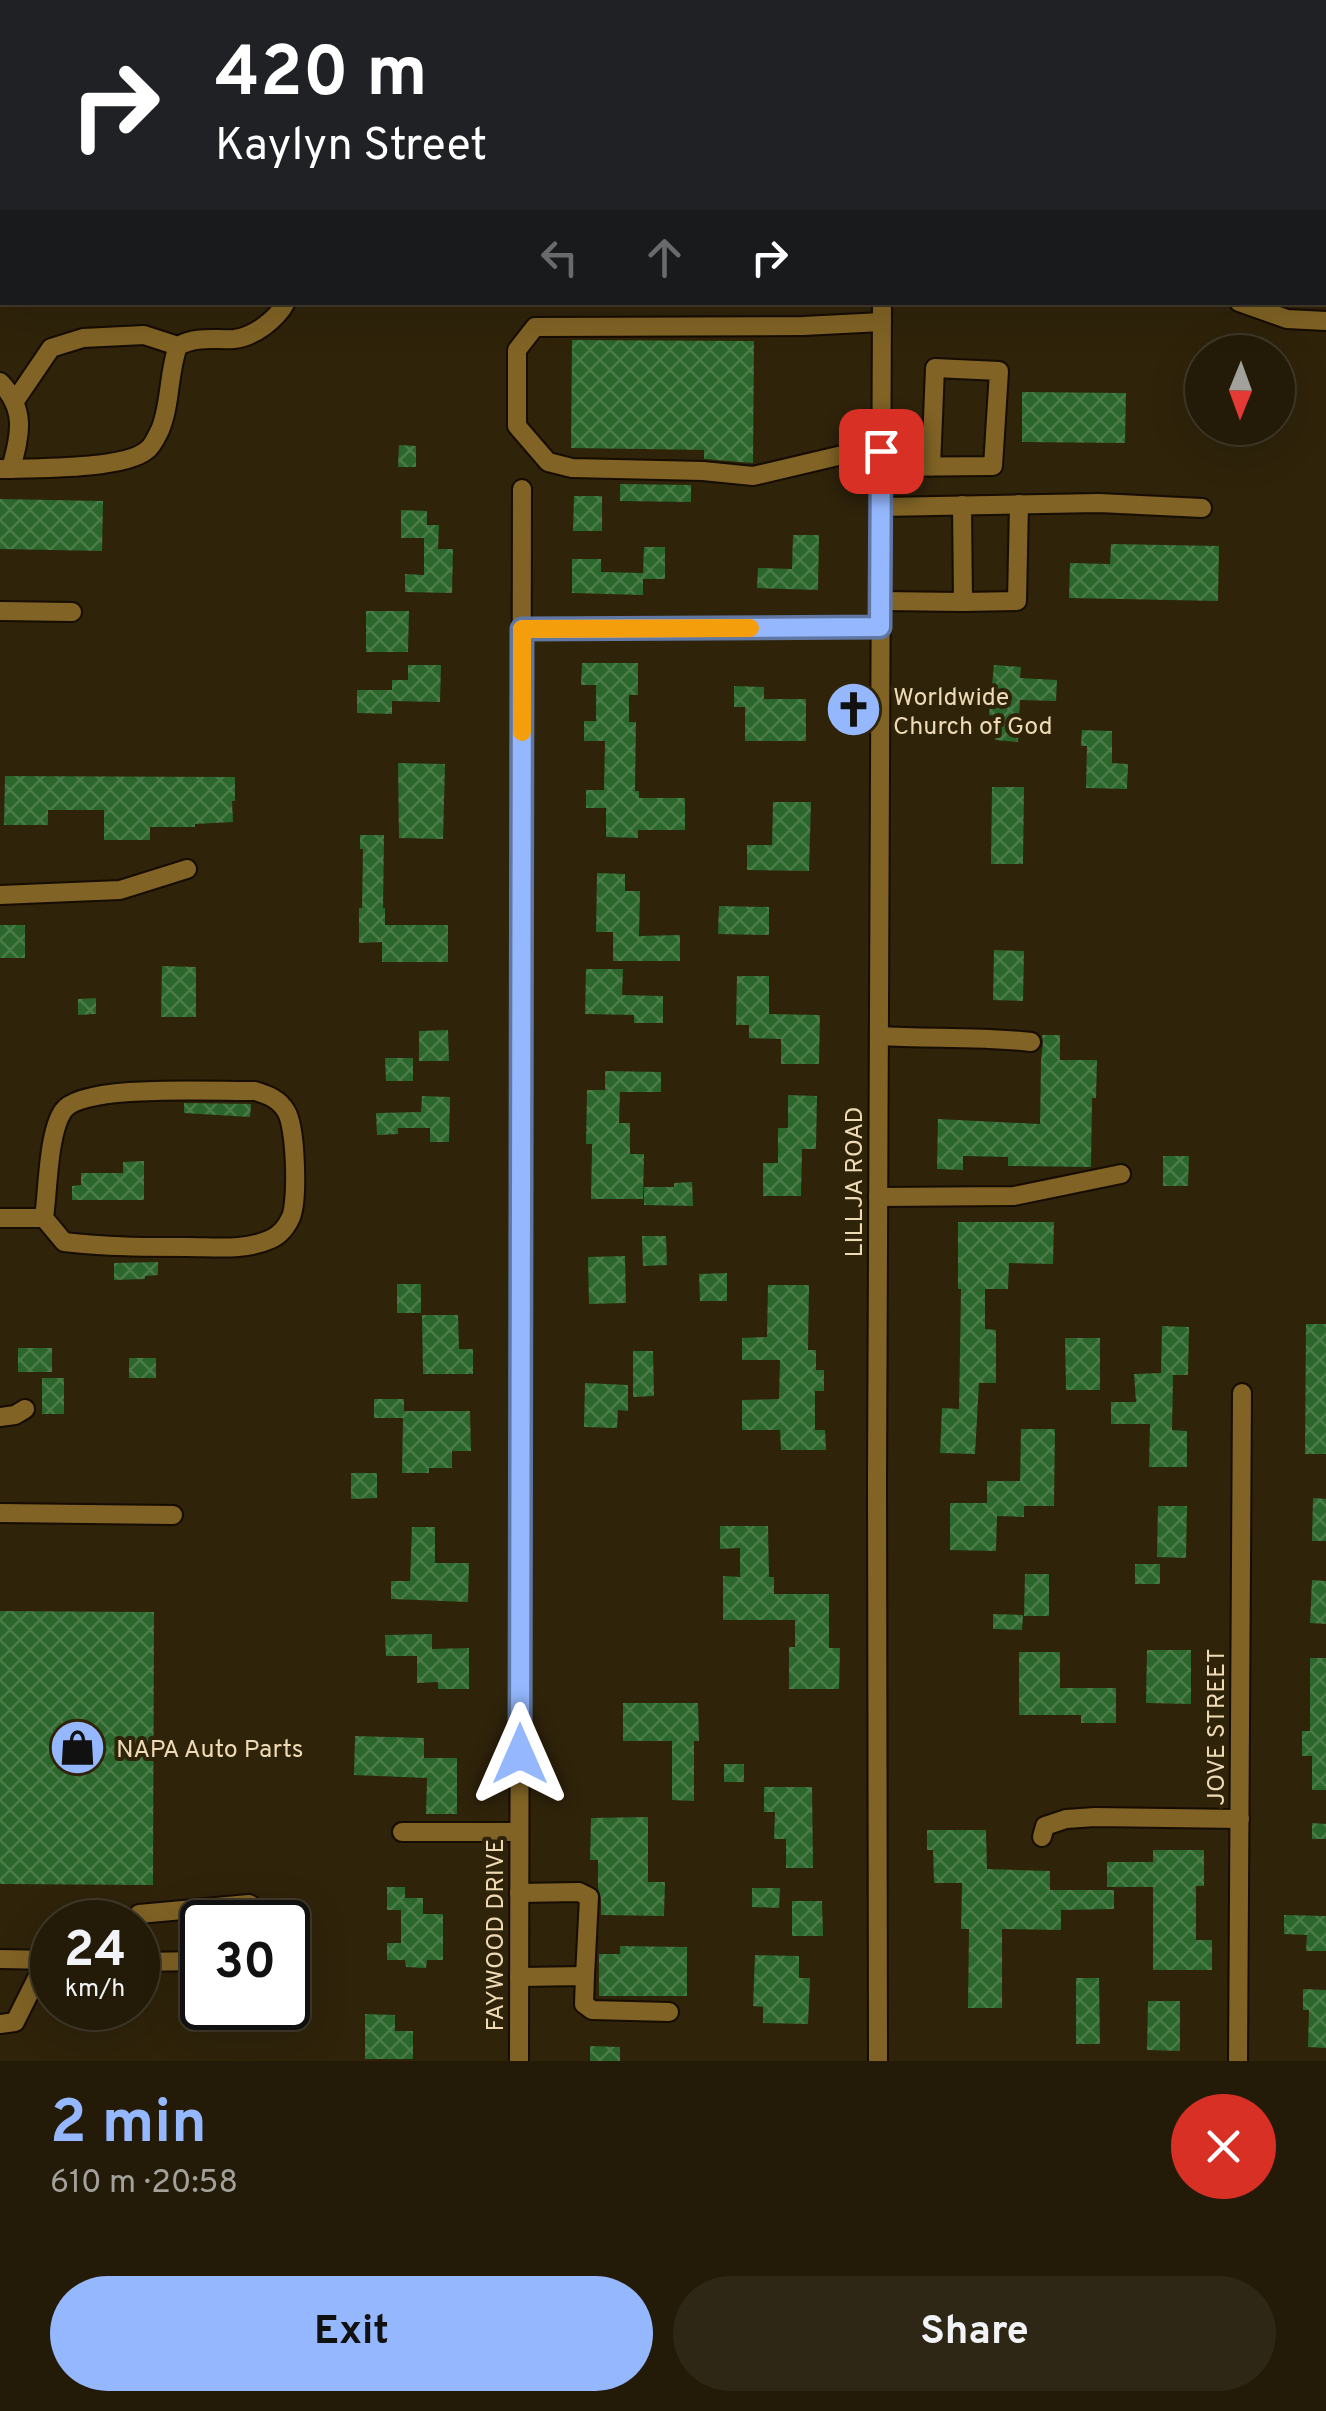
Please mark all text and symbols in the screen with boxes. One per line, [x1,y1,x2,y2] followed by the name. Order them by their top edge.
[215,32,428,121] text: 420 m
[50,40,180,170] icon: right
[215,119,487,176] text: Kaylyn Street
[532,230,587,285] icon: left
[637,230,692,285] icon: ahead
[742,230,797,285] icon: right
[1185,335,1295,445] north arrow
[1185,335,1295,445] map controls
[839,409,924,494] pin
[854,424,909,479] icon: arrive
[824,680,884,740] church icon: Worldwide Church of God
[893,683,1053,744] place label: Worldwide Church of God
[840,1107,872,1257] street label: LILLJA ROAD
[1202,1648,1234,1806] street label: JOVE STREET
[468,1702,572,1806] position arrow
[47,1718,107,1778] shop icon: NAPA Auto Parts
[116,1735,303,1767] place label: NAPA Auto Parts
[481,1838,513,2032] street label: FAYWOOD DRIVE
[180,1900,310,2030] speed limit sign: 30
[64,1921,126,1984] text: 24
[65,1974,125,2006] text: km/h
[50,2088,207,2164] text: 2 min
[1171,2094,1276,2199] button: close
[50,2164,238,2204] text: 610 m · 20:58
[50,2276,653,2391] button: Exit
[673,2276,1276,2391] button: Share

